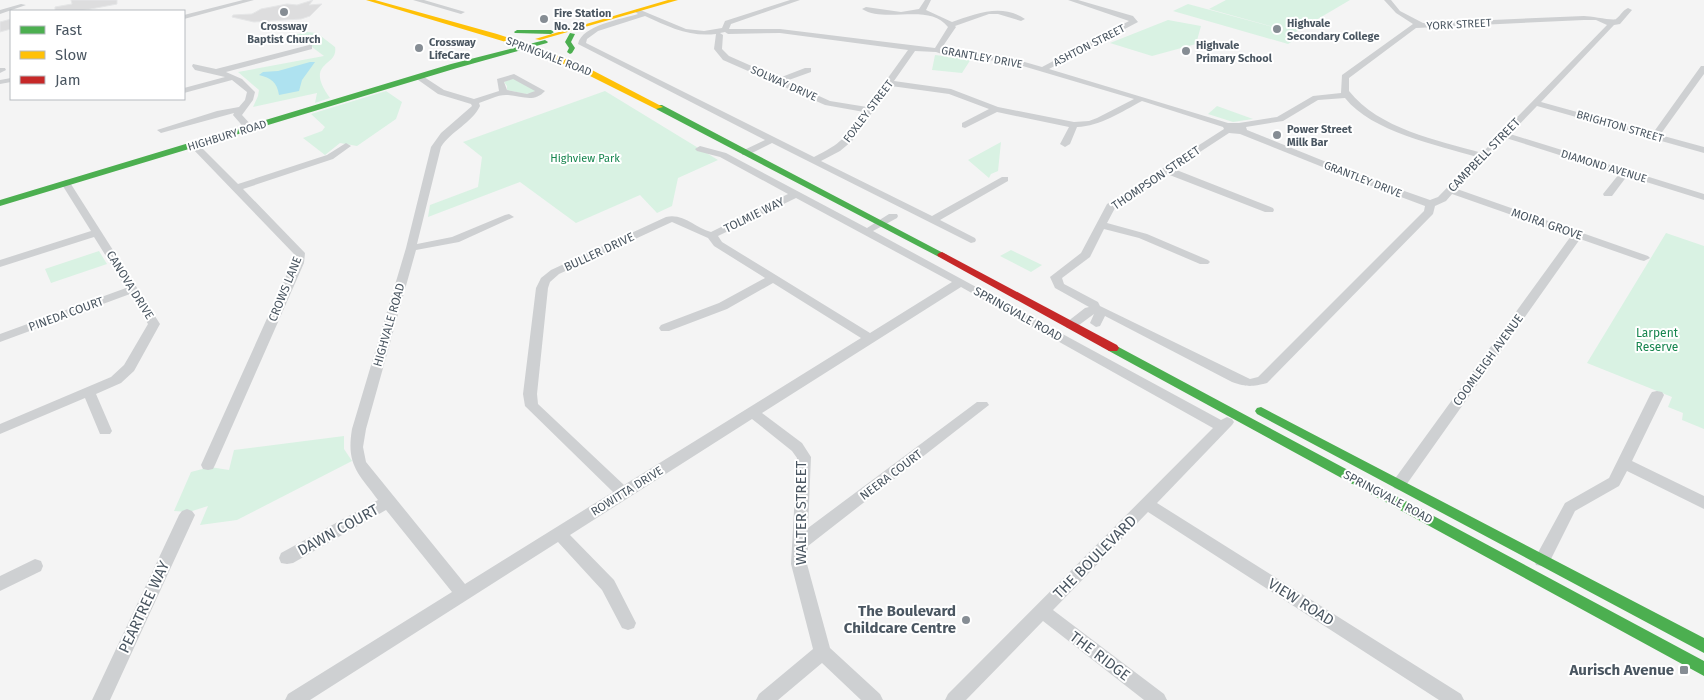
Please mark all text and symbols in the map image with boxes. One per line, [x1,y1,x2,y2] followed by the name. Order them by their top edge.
[278,6,290,18] marker: Crossway Baptist Church
[554,7,611,33] place label: Fire Station No. 28
[10,10,185,100] legend
[538,13,550,25] marker: Fire Station No. 28
[1426,16,1492,33] street label: YORK STREET
[1287,17,1380,43] place label: Highvale Secondary College
[247,20,321,46] place label: Crossway Baptist Church
[55,21,82,39] text: Fast
[1051,22,1128,69] street label: ASHTON STREET
[1271,23,1283,35] marker: Highvale Secondary College
[504,34,594,79] street label: SPRINGVALE ROAD
[429,36,476,62] place label: Crossway LifeCare
[1196,39,1273,65] place label: Highvale Primary School
[413,42,425,54] marker: Crossway LifeCare
[940,44,1024,71] street label: GRANTLEY DRIVE
[1180,45,1192,57] marker: Highvale Primary School
[55,46,87,64] text: Slow
[749,63,819,104] street label: SOLWAY DRIVE
[55,71,81,89] text: Jam
[841,77,896,145] street label: FOXLEY STREET
[1575,108,1665,145] street label: BRIGHTON STREET
[1445,114,1523,195] street label: CAMPBELL STREET
[186,117,268,154] street label: HIGHBURY ROAD
[1287,123,1353,149] place label: Power Street Milk Bar
[1271,129,1283,141] marker: Power Street Milk Bar
[1109,143,1204,213] street label: THOMPSON STREET
[1559,147,1648,186] street label: DIAMOND AVENUE
[550,152,620,165] park label: Highview Park
[1322,159,1404,200] street label: GRANTLEY DRIVE
[722,194,787,236] street label: TOLMIE WAY
[1510,205,1584,243] street label: MOIRA GROVE
[562,230,636,274] street label: BULLER DRIVE
[103,248,157,322] street label: CANOVA DRIVE
[266,254,304,324] street label: CROWS LANE
[370,281,408,368] street label: HIGHVALE ROAD
[971,284,1065,344] street label: SPRINGVALE ROAD
[27,294,106,334] street label: PINEDA COURT
[1450,312,1526,408] street label: COOMLEIGH AVENUE
[1636,326,1679,354] park label: Larpent Reserve
[857,447,926,503] street label: NEERA COURT
[792,460,810,565] street label: WALTER STREET
[588,463,666,519] street label: ROWITTA DRIVE
[1341,468,1435,527] street label: SPRINGVALE ROAD
[294,500,382,560] street label: DAWN COURT
[1050,512,1140,602] street label: THE BOULEVARD
[115,557,173,656] street label: PEARTREE WAY
[1265,575,1337,629] street label: VIEW ROAD
[844,602,956,637] place label: The Boulevard Childcare Centre
[960,614,972,626] marker: The Boulevard Childcare Centre
[1066,628,1134,684] street label: THE RIDGE
[1568,661,1674,679] place label: Aurisch Avenue
[1678,664,1690,676] marker: Aurisch Avenue

